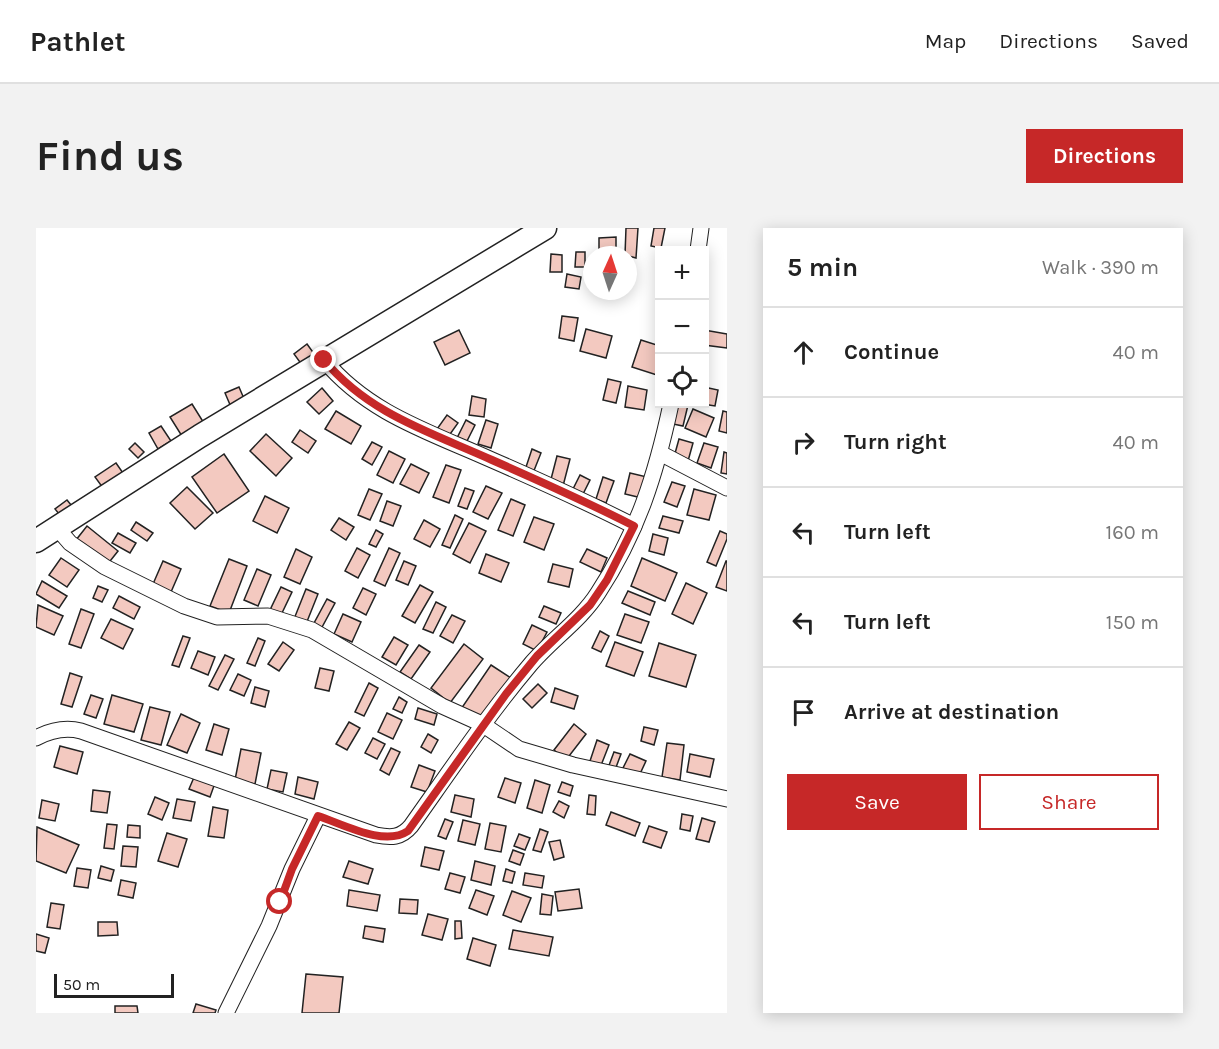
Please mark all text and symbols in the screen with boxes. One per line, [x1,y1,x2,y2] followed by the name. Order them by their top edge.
[30,25,126,58] text: Pathlet
[925,29,966,53] text: Map
[999,29,1098,53] text: Directions
[1131,29,1189,53] text: Saved
[1026,129,1183,183] button: Directions
[36,131,184,181] text: Find us
[583,246,637,300] north arrow
[655,246,709,408] map controls
[655,246,709,300] button: +
[787,252,858,283] text: 5 min
[1042,256,1159,279] text: Walk · 390 m
[655,300,709,354] button: −
[787,336,820,369] icon: ahead
[844,339,939,365] text: Continue
[1113,341,1159,364] text: 40 m
[310,346,336,372] route end
[655,354,709,408] button: locate
[787,426,820,459] icon: right
[844,429,947,455] text: Turn right
[1113,431,1159,454] text: 40 m
[787,516,820,549] icon: left
[844,519,931,545] text: Turn left
[1106,521,1159,544] text: 160 m
[787,606,820,639] icon: left
[844,609,931,635] text: Turn left
[1106,611,1159,634] text: 150 m
[787,696,820,729] icon: arrive
[844,699,1059,725] text: Arrive at destination
[787,774,967,830] button: Save
[979,774,1159,830] button: Share
[266,888,292,914] route start
[54,971,174,998] scale bar
[63,975,100,994] text: 50 m

